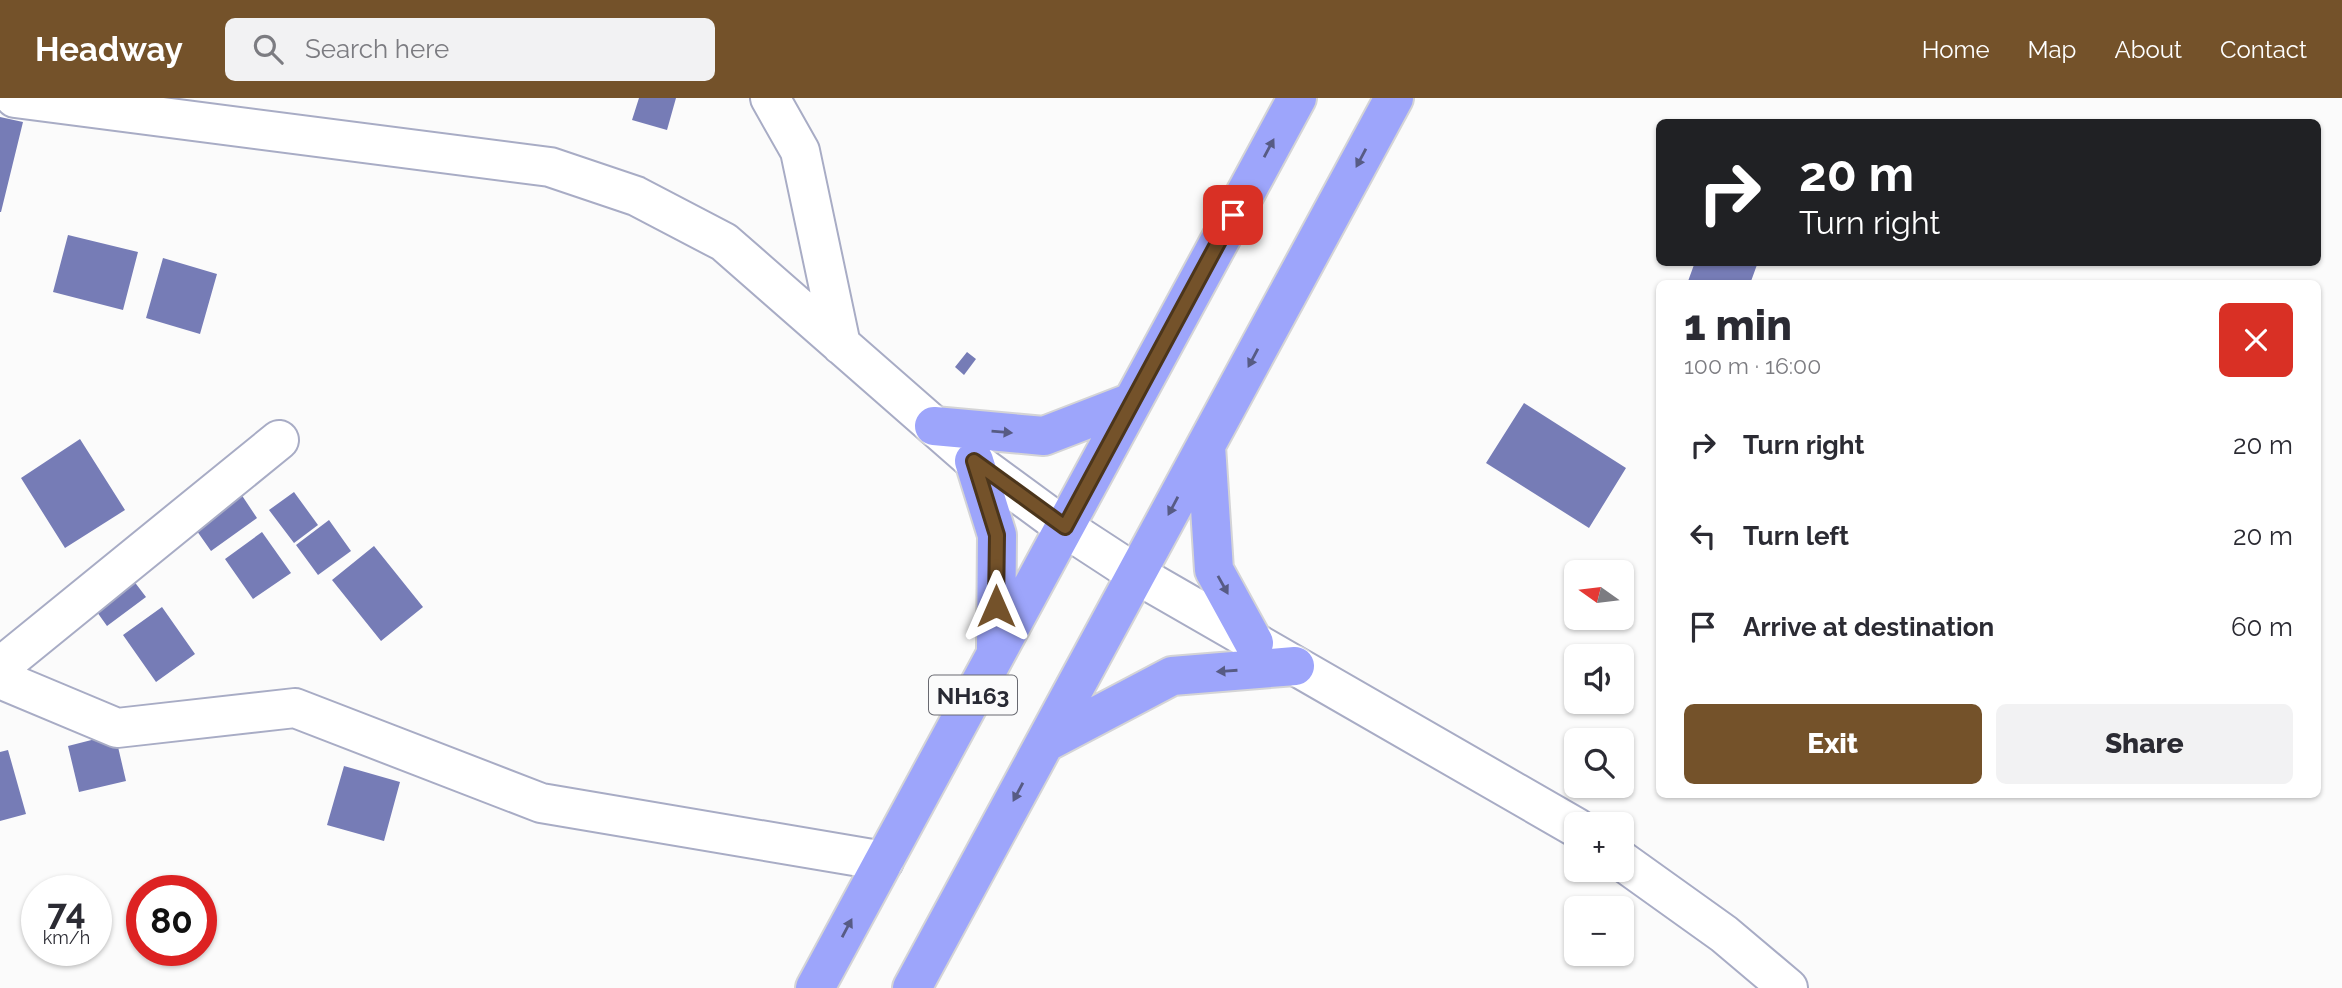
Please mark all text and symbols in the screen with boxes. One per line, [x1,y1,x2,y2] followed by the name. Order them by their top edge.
[225,18,715,81] search box
[35,30,183,69] text: Headway
[249,30,287,68] icon: search
[305,34,449,64] text: Search here
[1922,35,1990,64] text: Home
[2028,35,2076,64] text: Map
[2114,35,2182,64] text: About
[2220,35,2307,64] text: Contact
[1263,138,1275,158] one-way arrow
[1799,145,1914,202] text: 20 m
[1684,147,1775,238] icon: right
[1356,148,1367,168] one-way arrow
[1203,185,1263,245] pin
[1214,196,1252,234] icon: arrive
[1799,204,1940,241] text: Turn right
[1684,301,1792,350] text: 1 min
[2219,303,2293,377] button: close
[1247,348,1259,368] one-way arrow
[1684,352,1821,379] text: 100 m · 16:00
[1684,426,1722,464] icon: right
[991,427,1013,438] one-way arrow
[1743,430,1864,460] text: Turn right
[2233,430,2293,460] text: 20 m
[1167,496,1179,516] one-way arrow
[1684,517,1722,555] icon: left
[1743,521,1849,551] text: Turn left
[2233,521,2293,551] text: 20 m
[1564,560,1634,630] north arrow
[1564,560,1634,966] map controls
[959,569,1033,643] position arrow
[1216,576,1228,596] one-way arrow
[1684,608,1722,646] icon: arrive
[1743,612,1994,642] text: Arrive at destination
[2231,612,2293,642] text: 60 m
[1564,644,1634,714] button: sound
[1216,666,1238,677] one-way arrow
[929,676,1017,715] road number: NH163
[1684,704,1982,784] button: Exit
[1996,704,2293,784] button: Share
[1564,728,1634,798] button: search
[1012,782,1024,802] one-way arrow
[1564,812,1634,882] button: +
[126,875,217,966] speed limit sign: 80
[47,891,86,932] text: 74
[1564,896,1634,966] button: −
[841,918,853,938] one-way arrow
[43,927,90,948] text: km/h

